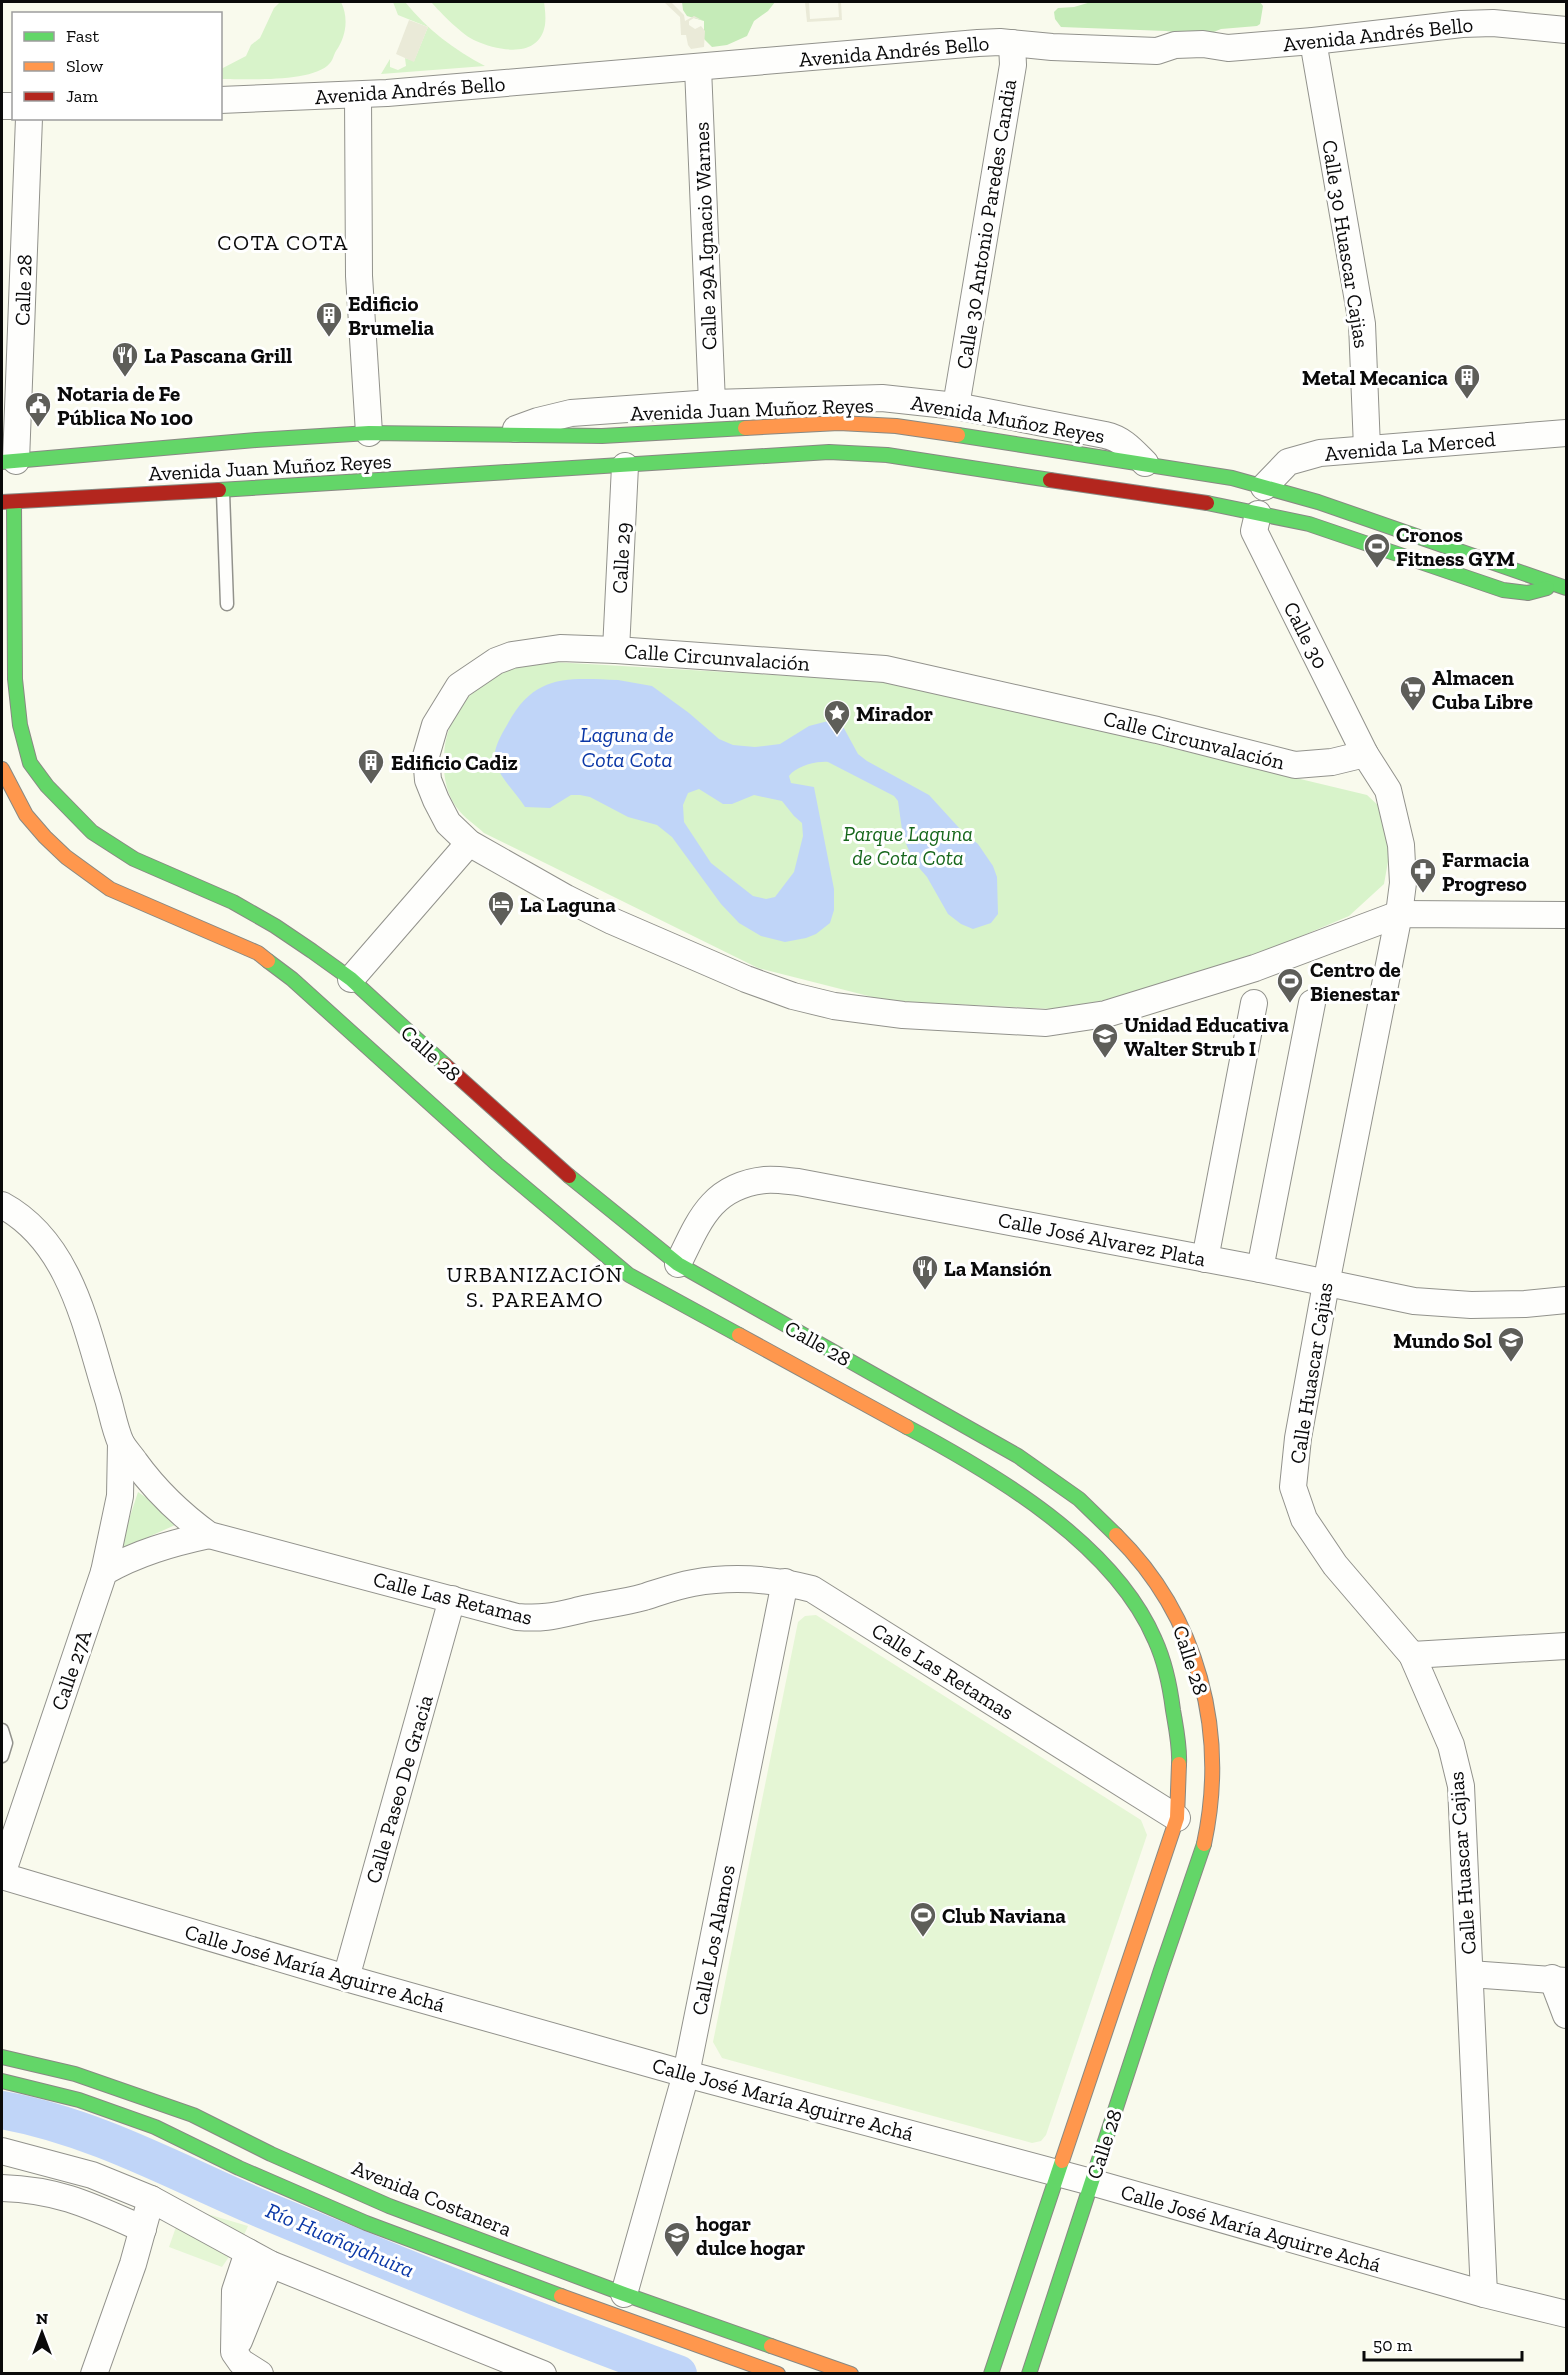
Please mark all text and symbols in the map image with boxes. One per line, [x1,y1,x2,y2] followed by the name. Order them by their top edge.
[12,12,222,120] legend
[1282,12,1474,56] street label: Avenida Andrés Bello
[66,25,99,47] text: Fast
[798,30,990,72] street label: Avenida Andrés Bello
[66,55,103,77] text: Slow
[314,71,506,109] street label: Avenida Andrés Bello
[951,77,1021,371] street label: Calle 30 Antonio Paredes Candia
[66,85,98,107] text: Jam
[689,121,721,351] street label: Calle 29A Ignacio Warnes
[1316,138,1375,350] street label: Calle 30 Huascar Cajias
[217,229,349,256] district label: COTA COTA
[9,254,37,326] street label: Calle 28
[348,291,434,340] place label: Edificio Brumelia
[314,300,344,338] building icon: Edificio Brumelia
[110,340,140,378] restaurant icon: La Pascana Grill
[144,343,292,368] place label: La Pascana Grill
[1452,362,1482,400] building icon: Metal Mecanica
[1302,365,1448,390] place label: Metal Mecanica
[57,381,193,430] place label: Notaria de Fe Pública No 100
[23,390,53,428] public building icon: Notaria de Fe Pública No 100
[909,390,1107,448] street label: Avenida Muñoz Reyes
[630,392,874,426] street label: Avenida Juan Muñoz Reyes
[1324,426,1497,466] street label: Avenida La Merced
[148,448,392,486] street label: Avenida Juan Muñoz Reyes
[607,522,635,594] street label: Calle 29
[1396,522,1515,571] place label: Cronos Fitness GYM
[1362,531,1392,569] sports icon: Cronos Fitness GYM
[1279,597,1333,673] street label: Calle 30
[623,638,811,676] street label: Calle Circunvalación
[1432,665,1533,714] place label: Almacen Cuba Libre
[1398,674,1428,712] supermarket icon: Almacen Cuba Libre
[822,698,852,736] place icon: Mirador
[856,701,933,726] place label: Mirador
[1101,705,1287,775] street label: Calle Circunvalación
[580,721,674,773] water label: Laguna de Cota Cota
[356,747,386,785] building icon: Edificio Cadiz
[391,750,518,775] place label: Edificio Cadiz
[843,821,973,870] park label: Parque Laguna de Cota Cota
[1442,847,1530,896] place label: Farmacia Progreso
[1408,856,1438,894] pharmacy icon: Farmacia Progreso
[486,889,516,927] hotel icon: La Laguna
[520,892,616,917] place label: La Laguna
[1310,957,1401,1006] place label: Centro de Bienestar
[1275,966,1305,1004] sports icon: Centro de Bienestar
[1124,1012,1289,1061] place label: Unidad Educativa Walter Strub I
[396,1020,466,1086] street label: Calle 28
[1090,1021,1120,1059] school or university icon: Unidad Educativa Walter Strub I
[996,1207,1208,1271] street label: Calle José Alvarez Plata
[910,1253,940,1291] restaurant icon: La Mansión
[944,1256,1052,1281] place label: La Mansión
[446,1261,624,1313] district label: URBANIZACIÓN S. PAREAMO
[1284,1280,1339,1466] street label: Calle Huascar Cajias
[781,1315,855,1371] street label: Calle 28
[1496,1325,1526,1363] school or university icon: Mundo Sol
[1393,1328,1492,1353] place label: Mundo Sol
[371,1566,535,1630] street label: Calle Las Retamas
[867,1617,1019,1725] street label: Calle Las Retamas
[1168,1622,1214,1698] street label: Calle 28
[46,1626,96,1713] street label: Calle 27A
[360,1692,438,1886] street label: Calle Paseo De Gracia
[1443,1771,1482,1955] street label: Calle Huascar Cajias
[686,1863,740,2017] street label: Calle Los Alamos
[908,1900,938,1938] sports icon: Club Naviana
[942,1903,1066,1928] place label: Club Naviana
[182,1919,448,2017] street label: Calle José María Aguirre Achá
[650,2052,916,2146] street label: Calle José María Aguirre Achá
[1081,2106,1127,2182] street label: Calle 28
[349,2155,515,2241] street label: Avenida Costanera
[1118,2179,1384,2277] street label: Calle José María Aguirre Achá
[262,2197,418,2283] water label: Río Huañajahuira
[696,2211,805,2260] place label: hogar dulce hogar
[662,2220,692,2258] school or university icon: hogar dulce hogar
[12,2303,72,2363] north arrow
[36,2309,48,2328] text: N
[1364,2324,1522,2362] scale bar
[1373,2334,1413,2356] text: 50 m

